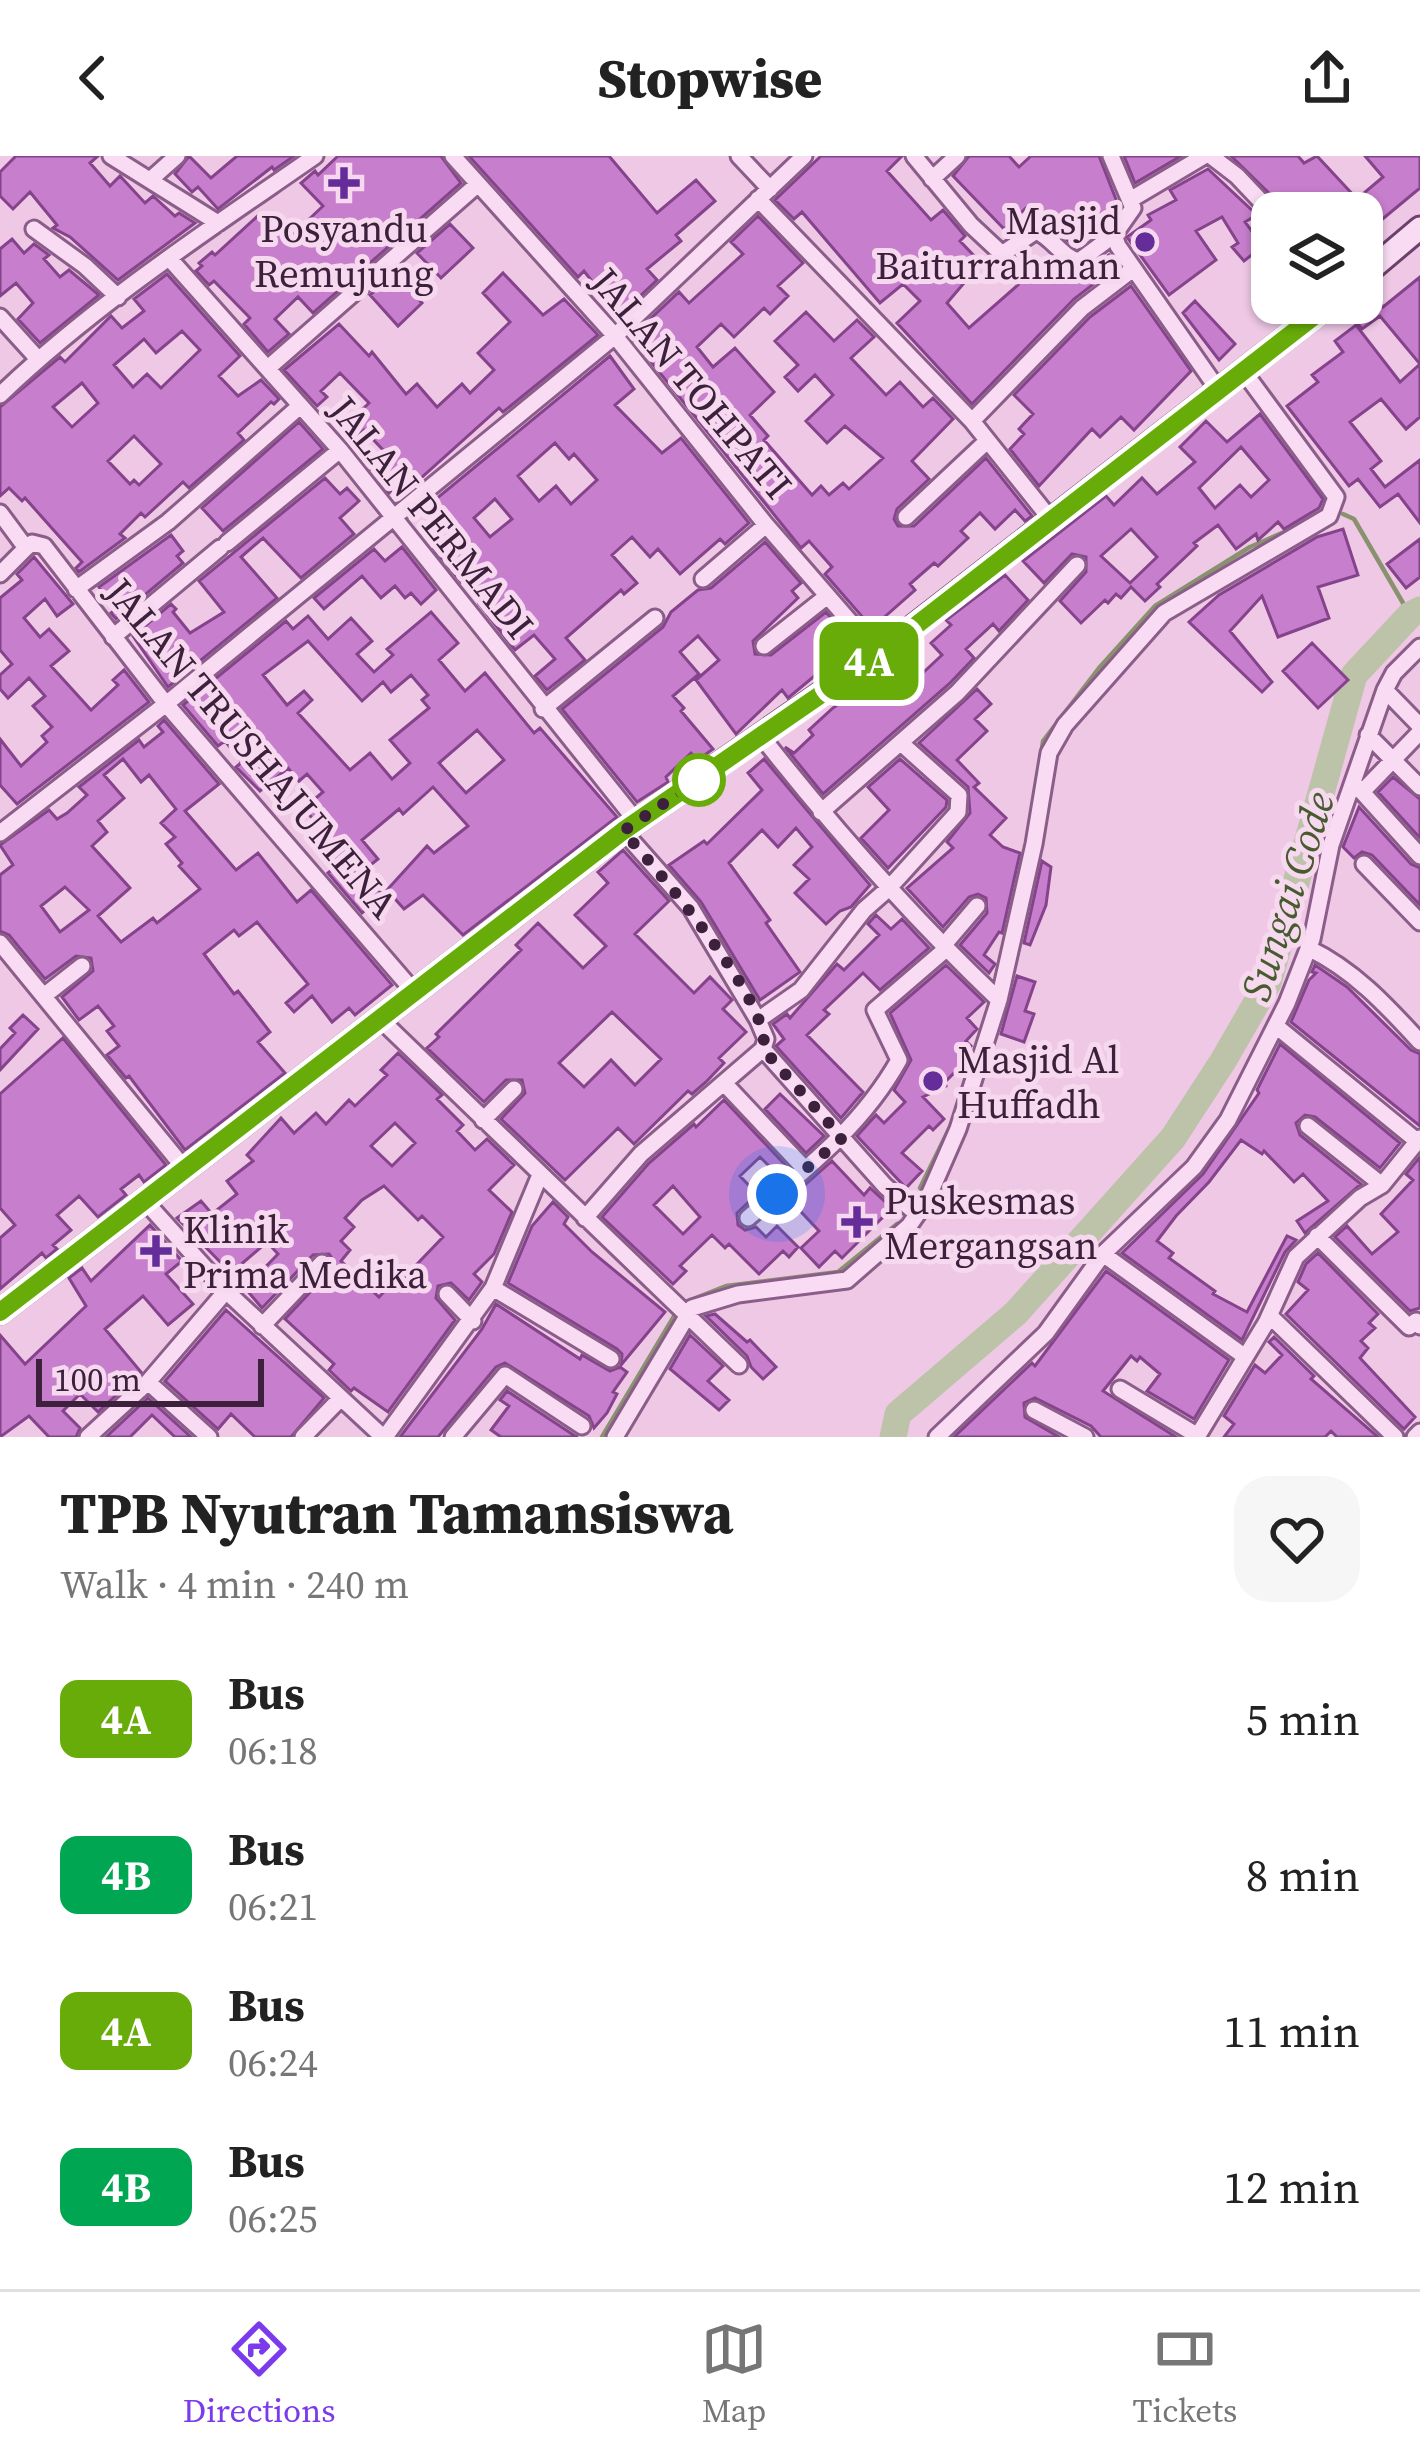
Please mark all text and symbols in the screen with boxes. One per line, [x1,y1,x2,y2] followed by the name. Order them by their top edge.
[598,41,822,115] text: Stopwise
[60,45,126,111] icon: back
[1294,45,1360,111] icon: share
[328,167,360,199] marker: Posyandu Remujung
[1251,192,1383,324] map controls
[1251,192,1383,324] button: layers
[875,194,1121,292] place label: Masjid Baiturrahman
[254,202,434,300] place label: Posyandu Remujung
[1132,229,1158,255] marker: Masjid Baiturrahman
[578,256,804,510] street label: JALAN TOHPATI
[317,384,546,650] street label: JALAN PERMADI
[93,566,410,930] street label: JALAN TRUSHAJUMENA
[815,622,923,700] line badge: 4A
[843,632,895,690] text: 4A
[674,755,724,805] unlabelled marker
[1226,784,1348,1008] water label: Sungai Code
[957,1033,1119,1131] place label: Masjid Al Huffadh
[920,1068,946,1094] marker: Masjid Al Huffadh
[747,1164,807,1224] your location
[884,1174,1098,1272] place label: Puskesmas Mergangsan
[183,1203,427,1301] place label: Klinik Prima Medika
[841,1206,873,1238] marker: Puskesmas Mergangsan
[140,1235,172,1267] marker: Klinik Prima Medika
[36,1353,264,1406] scale bar
[54,1357,141,1402] text: 100 m
[60,1474,733,1552] text: TPB Nyutran Tamansiswa
[1234,1476,1360,1602] button: heart
[60,1558,409,1611] text: Walk · 4 min · 240 m
[228,1662,305,1724] text: Bus
[1246,1688,1360,1750] text: 5 min
[100,1690,152,1748] text: 4A
[228,1724,318,1777] text: 06:18
[228,1818,305,1880] text: Bus
[1246,1844,1360,1906] text: 8 min
[101,1846,151,1904] text: 4B
[228,1880,318,1933] text: 06:21
[228,1974,305,2036] text: Bus
[1223,2000,1360,2062] text: 11 min
[100,2002,152,2060] text: 4A
[228,2036,318,2089] text: 06:24
[228,2130,305,2192] text: Bus
[1223,2156,1360,2218] text: 12 min
[101,2158,151,2216] text: 4B
[228,2192,318,2245] text: 06:25
[183,2316,336,2433] tab: Directions
[701,2316,767,2433] tab: Map
[1132,2316,1237,2433] tab: Tickets

